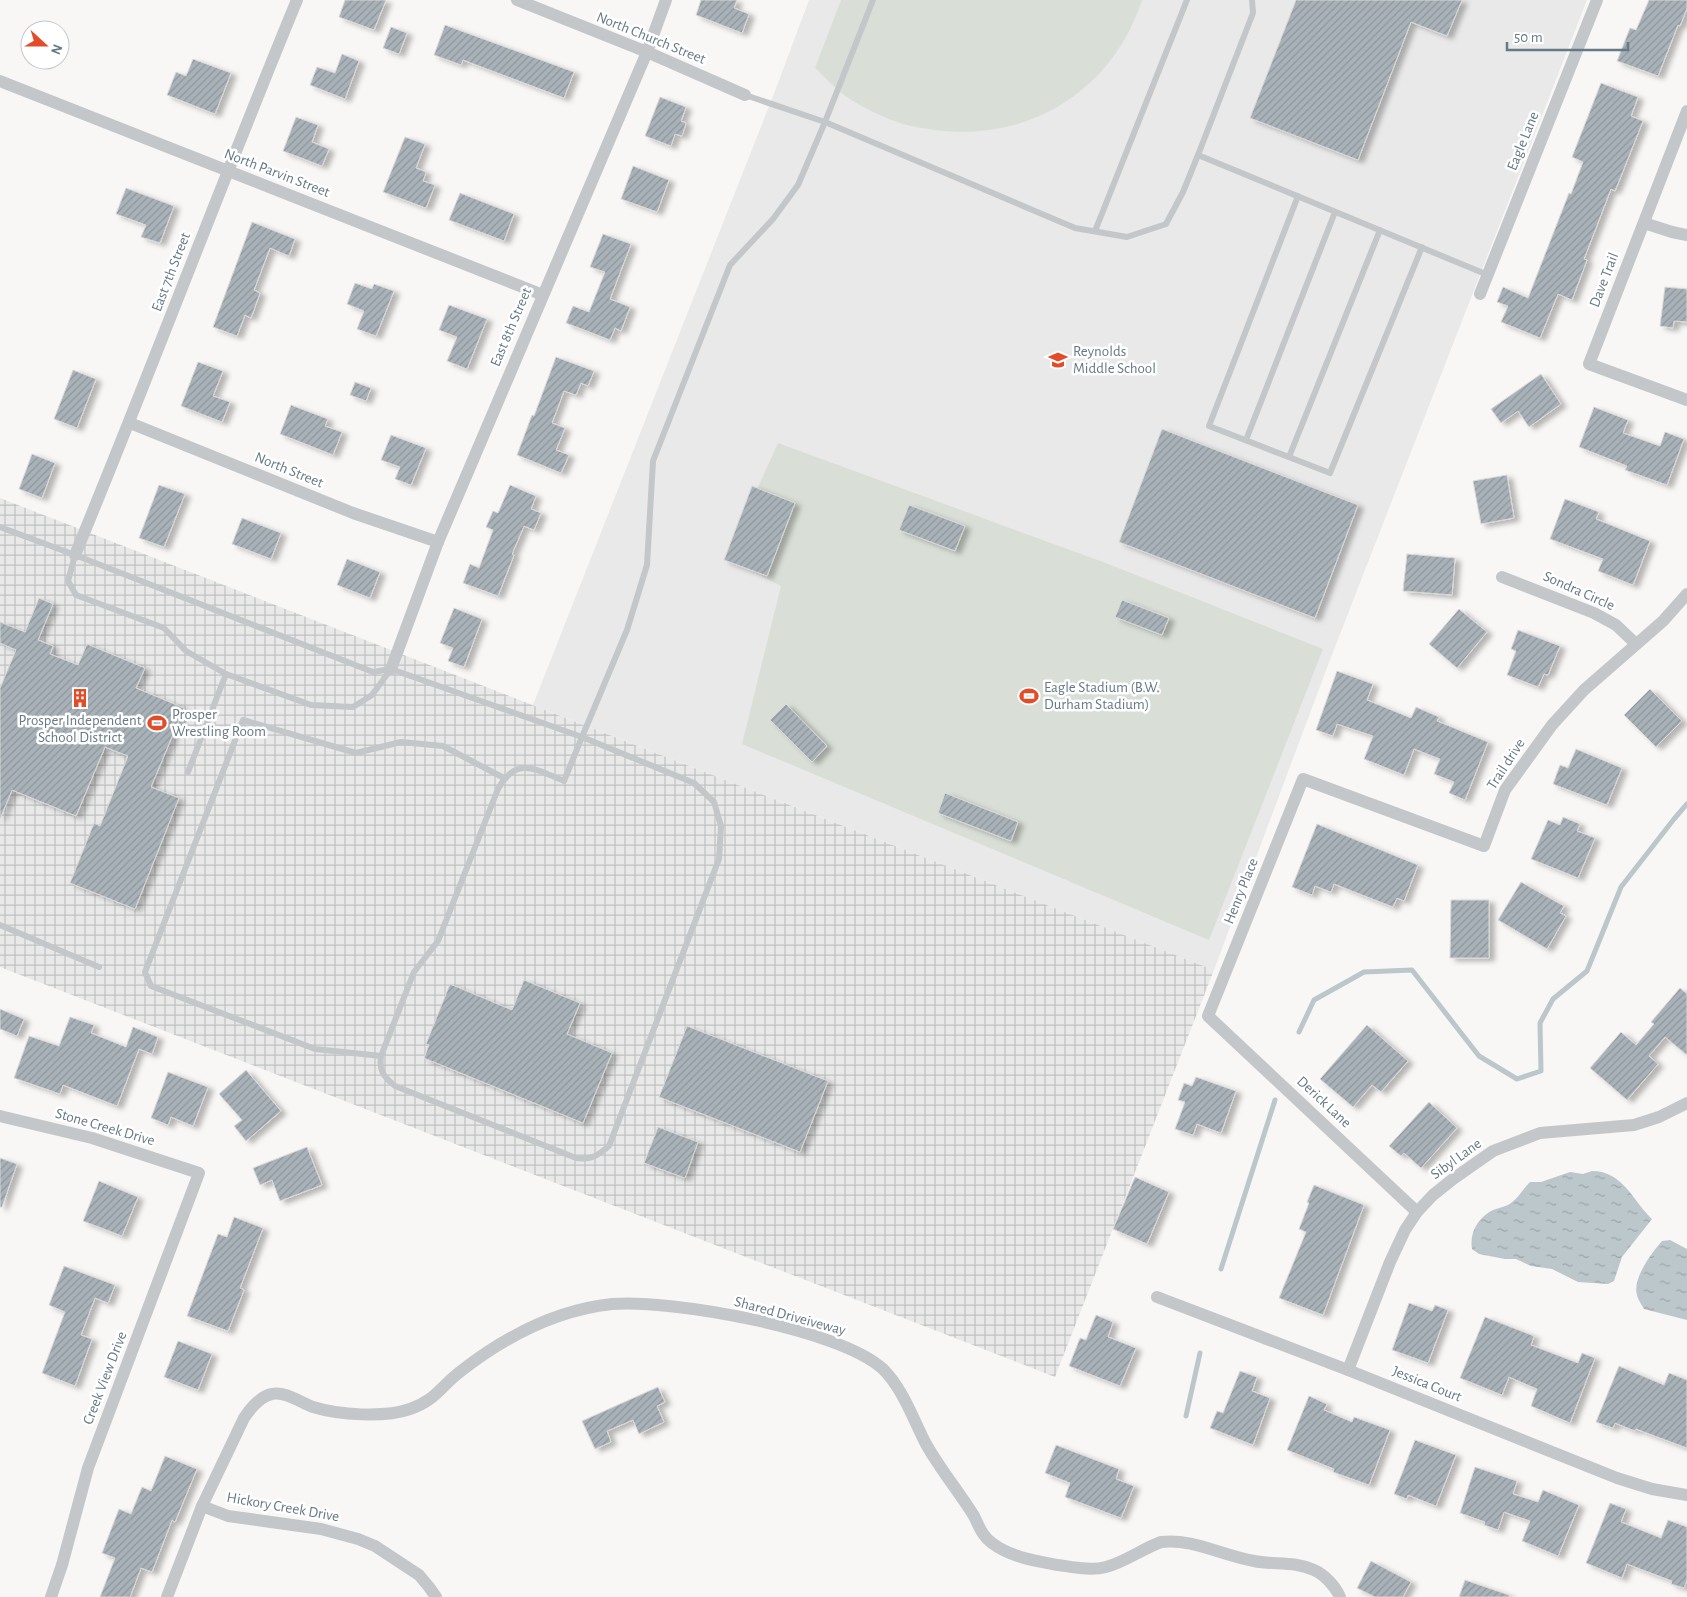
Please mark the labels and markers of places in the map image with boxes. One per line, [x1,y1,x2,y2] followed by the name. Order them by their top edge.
[1073,344,1156,376] place label: Reynolds Middle School
[1047,349,1069,371] school or university icon: Reynolds Middle School
[1044,680,1160,712] place label: Eagle Stadium (B.W. Durham Stadium)
[1018,685,1040,707] sports icon: Eagle Stadium (B.W. Durham Stadium)
[69,687,91,709] building icon: Prosper Independent School District
[172,707,266,739] place label: Prosper Wrestling Room
[146,712,168,734] sports icon: Prosper Wrestling Room
[18,713,142,745] place label: Prosper Independent School District

